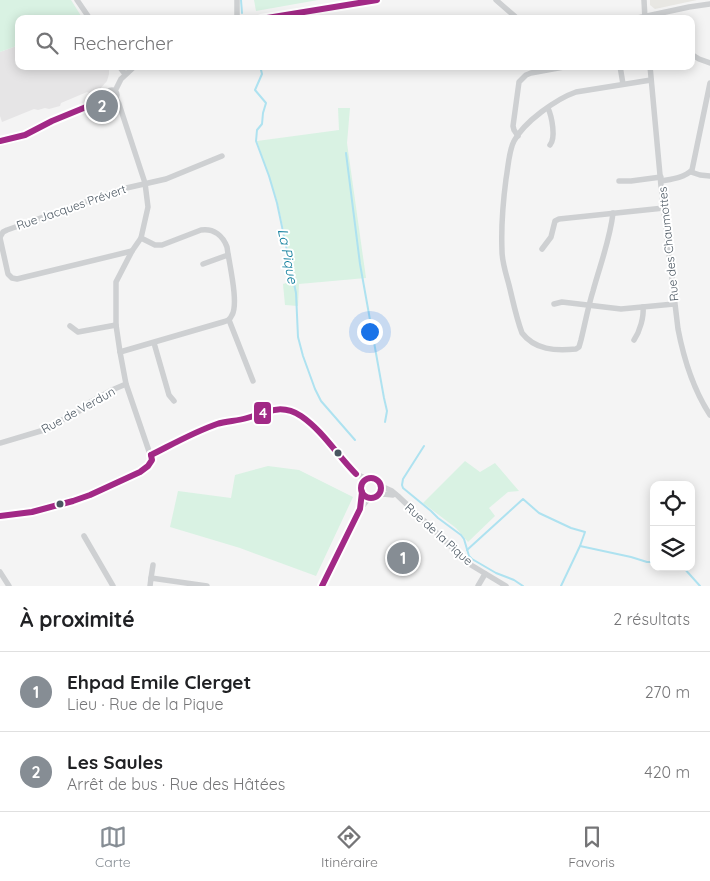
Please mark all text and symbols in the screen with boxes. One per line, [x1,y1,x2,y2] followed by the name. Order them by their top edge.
[15,15,695,70] search box
[33,29,61,57] icon: search
[73,31,173,55] text: Rechercher
[86,87,118,125] pin: 2
[14,181,128,233] street label: Rue Jacques Prévert
[654,186,681,302] street label: Rue des Chaumottes
[274,227,302,286] water label: La Pique
[357,319,383,345] your location
[38,384,118,436] street label: Rue de Verdun
[253,401,272,425] line badge: 4
[259,404,267,422] text: 4
[333,448,343,458] unlabelled marker
[650,481,695,571] map controls
[650,481,695,526] button: locate
[55,499,65,509] unlabelled marker
[402,500,476,569] street label: Rue de la Pique
[650,526,695,571] button: layers
[387,539,419,577] pin: 1
[20,606,135,632] text: À proximité
[613,609,690,629] text: 2 résultats
[67,670,251,694] text: Ehpad Emile Clerget
[33,682,39,702] text: 1
[645,682,690,702] text: 270 m
[67,694,224,714] text: Lieu · Rue de la Pique
[67,750,163,774] text: Les Saules
[31,762,41,782] text: 2
[644,762,690,782] text: 420 m
[67,774,285,794] text: Arrêt de bus · Rue des Hâtées
[95,823,131,871] tab: Carte
[321,823,378,871] tab: Itinéraire
[568,823,615,871] tab: Favoris

